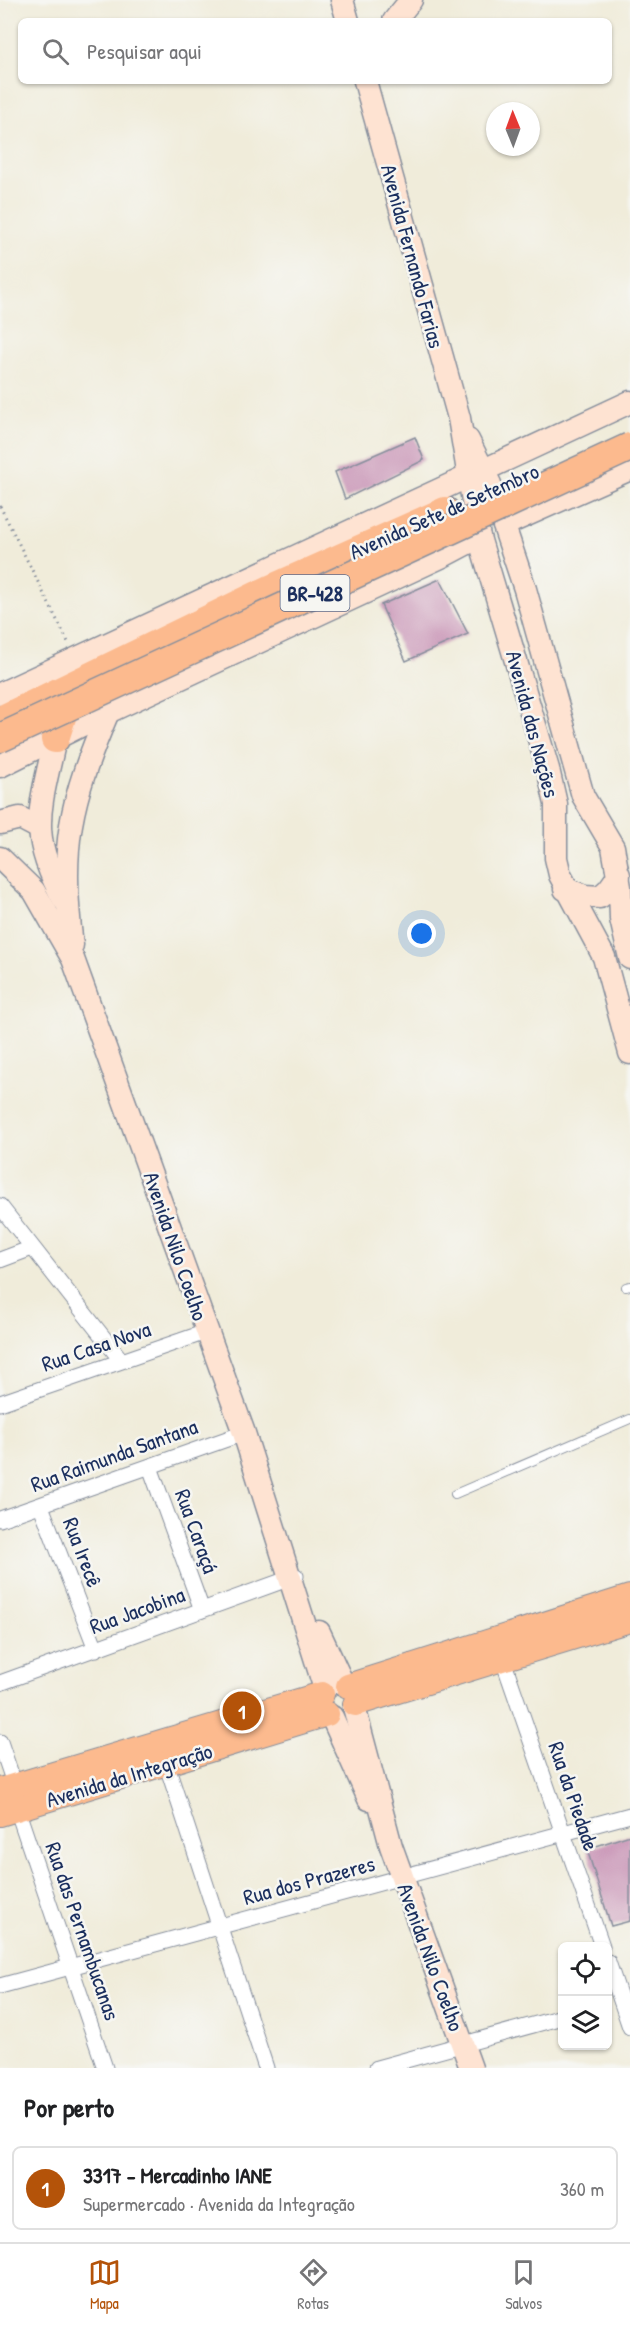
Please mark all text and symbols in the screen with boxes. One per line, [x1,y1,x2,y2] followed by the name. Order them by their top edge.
[18,18,612,84] search box
[39,35,72,68] icon: search
[87,36,202,66] text: Pesquisar aqui
[486,102,540,156] north arrow
[374,161,452,351] street label: Avenida Fernando Farias
[344,456,544,566] street label: Avenida Sete de Setembro
[280,575,350,611] road number: BR-428
[499,647,567,801] street label: Avenida das Nações
[407,919,436,948] your location
[137,1168,216,1325] street label: Avenida Nilo Coelho
[38,1313,155,1379] street label: Rua Casa Nova
[26,1411,202,1499] street label: Rua Raimunda Santana
[168,1485,226,1578] street label: Rua Caraçá
[56,1513,110,1591] street label: Rua Irecê
[85,1579,189,1641] street label: Rua Jacobina
[222,1688,262,1734] pin: 1
[42,1735,216,1814] street label: Avenida da Integração
[541,1737,607,1855] street label: Rua da Piedade
[38,1838,128,2024] street label: Rua das Pernambucanas
[240,1848,378,1912] street label: Rua dos Prazeres
[390,1879,472,2035] street label: Avenida Nilo Coelho
[558,1942,612,2050] map controls
[558,1942,612,1996] button: locate
[558,1996,612,2050] button: layers
[24,2090,114,2125] text: Por perto
[83,2160,272,2190] text: 3317 - Mercadinho IANE
[42,2175,49,2202] text: 1
[560,2175,604,2202] text: 360 m
[83,2190,355,2217] text: Supermercado · Avenida da Integração
[88,2256,121,2314] tab: Mapa
[297,2256,330,2314] tab: Rotas
[505,2256,542,2314] tab: Salvos

